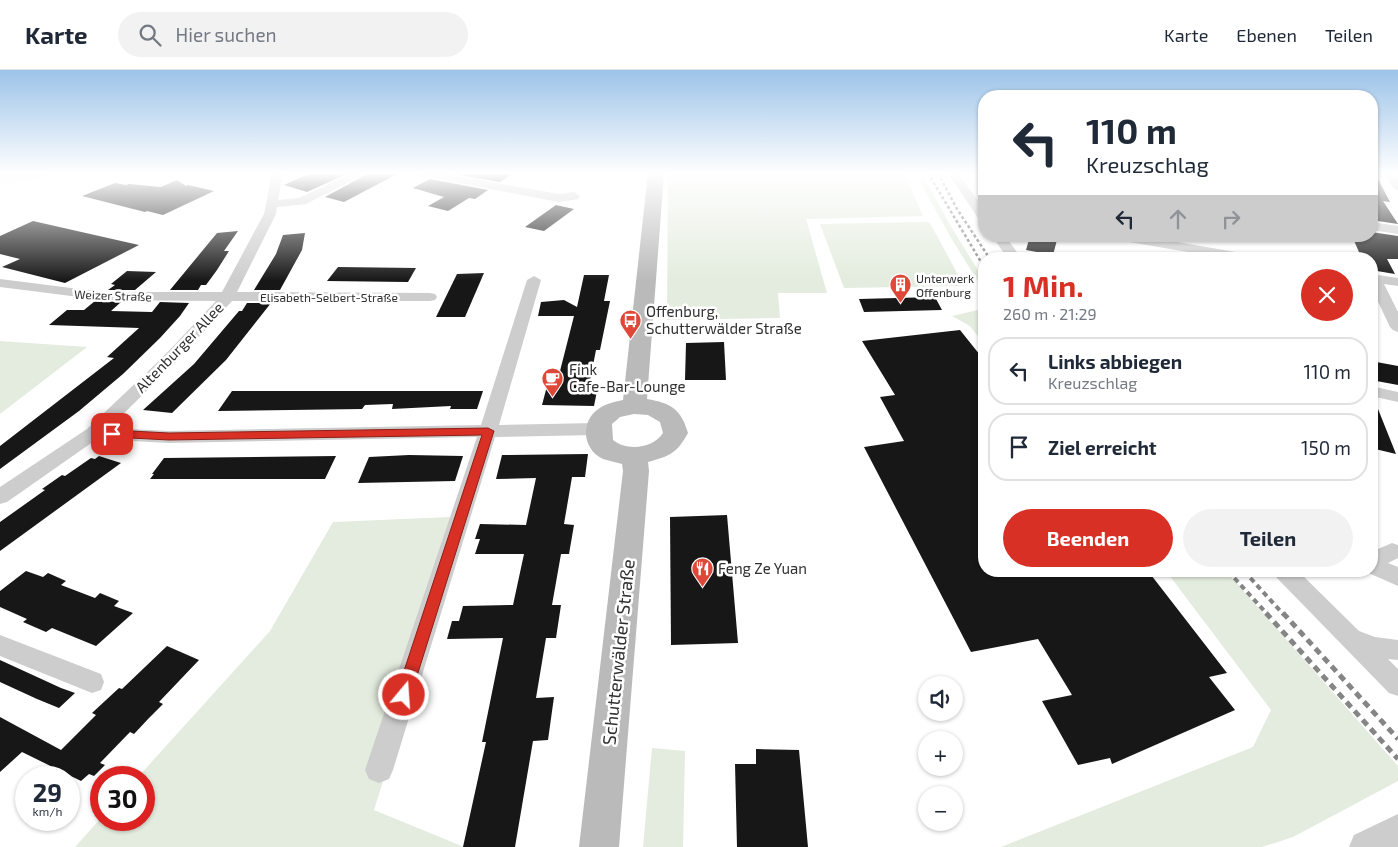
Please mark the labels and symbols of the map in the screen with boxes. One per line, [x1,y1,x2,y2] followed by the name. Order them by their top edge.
[916,271,974,299] place label: Unterwerk Offenburg
[888,273,912,304] building icon: Unterwerk Offenburg
[74,287,152,303] street label: Weizer Straße
[260,290,398,304] street label: Elisabeth-Selbert-Straße
[131,298,227,396] street label: Altenburger Allee
[646,302,802,337] place label: Offenburg, Schutterwälder Straße
[618,308,642,339] bus stop icon: Offenburg, Schutterwälder Straße
[569,360,686,395] place label: Fink Cafe-Bar-Lounge
[541,366,565,397] cafe icon: Fink Cafe-Bar-Lounge
[91,413,133,455] pin
[690,556,714,587] restaurant icon: Feng Ze Yuan
[597,558,639,746] street label: Schutterwälder Straße
[718,559,807,577] place label: Feng Ze Yuan
[377,668,429,720] position arrow
[90,766,155,831] speed limit sign: 30

